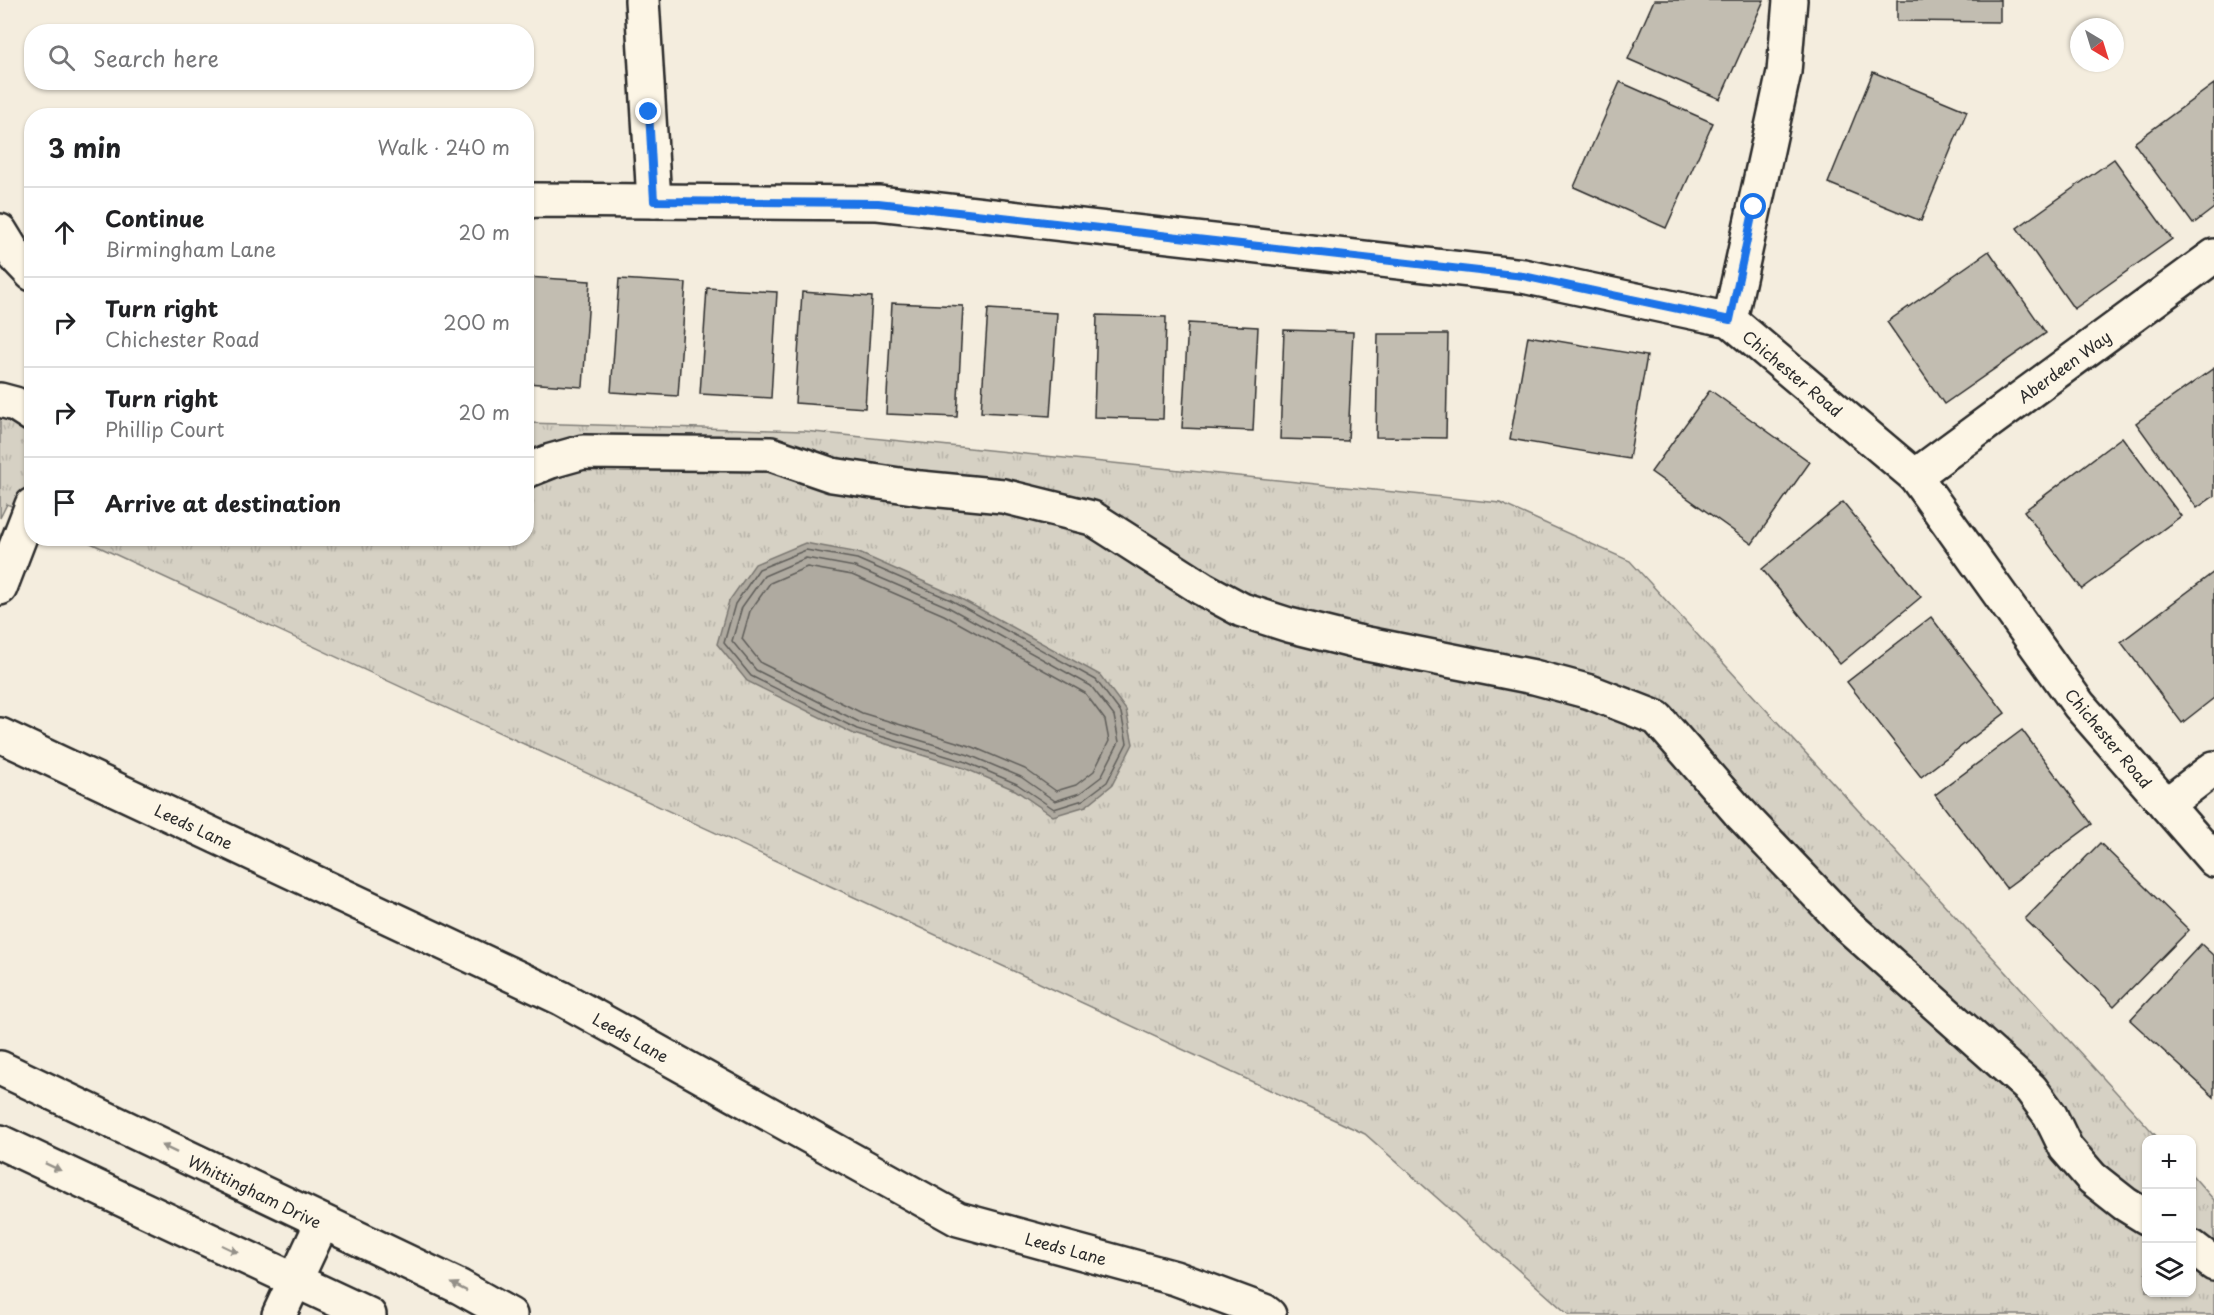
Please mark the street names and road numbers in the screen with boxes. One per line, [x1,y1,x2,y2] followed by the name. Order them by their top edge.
[1738,324,1848,422] street label: Chichester Road
[2012,324,2116,408] street label: Aberdeen Way
[2060,683,2158,793] street label: Chichester Road
[151,797,237,855] street label: Leeds Lane
[588,1006,674,1068] street label: Leeds Lane
[184,1148,326,1234] street label: Whittingham Drive
[1022,1226,1110,1270] street label: Leeds Lane

